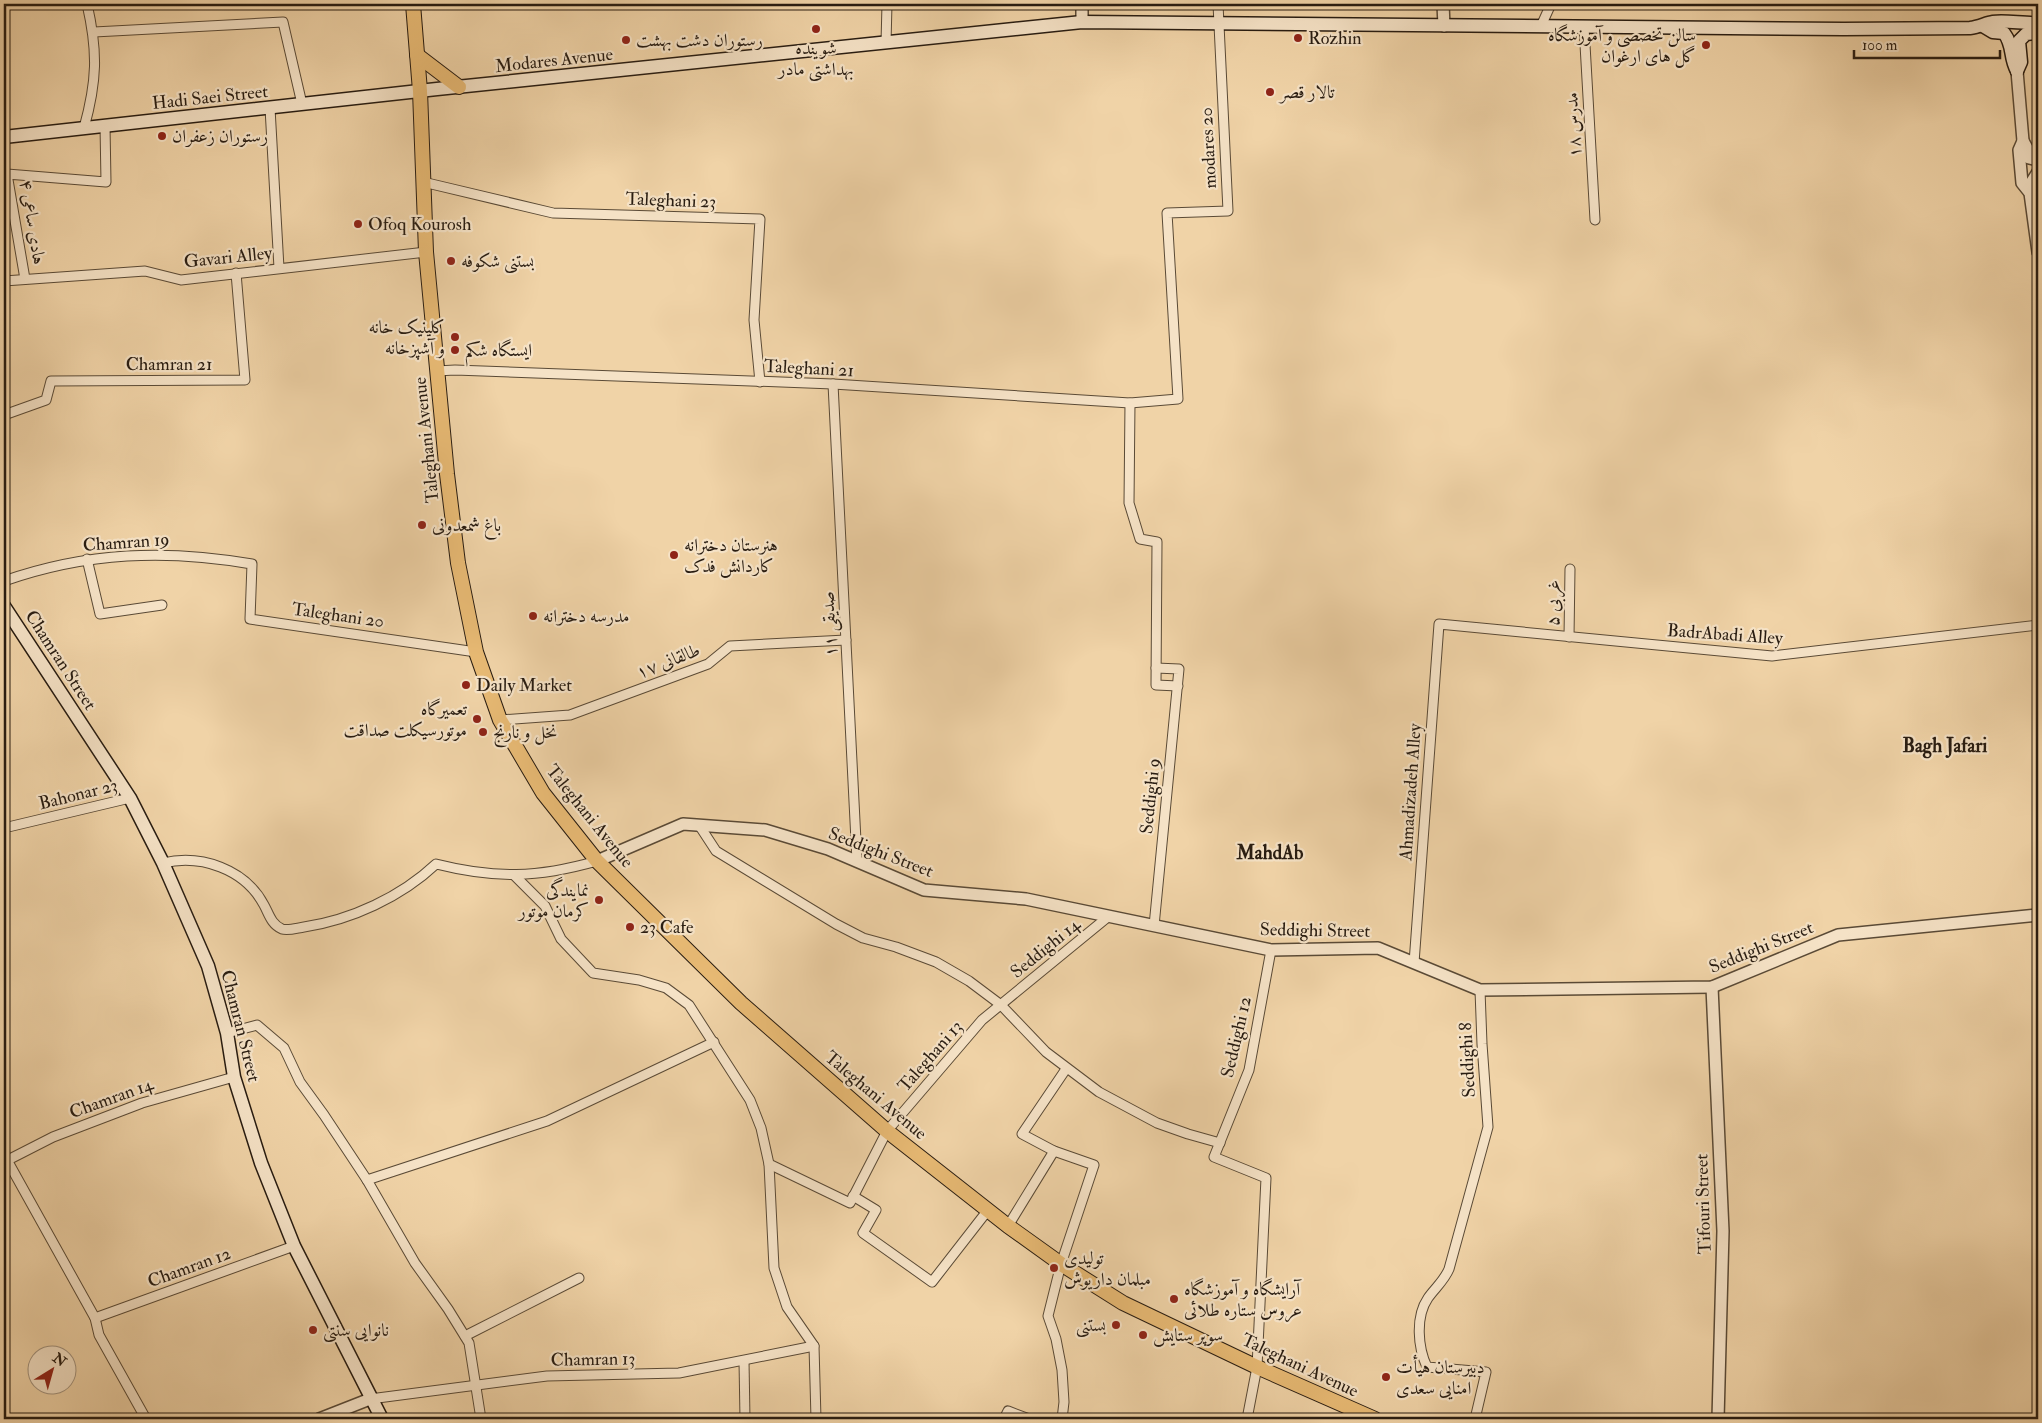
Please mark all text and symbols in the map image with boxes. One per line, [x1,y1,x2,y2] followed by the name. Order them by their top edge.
[810,23,822,35] marker: شوینده بهداشتی مادر
[1548,23,1696,68] place label: سالن تخصصی و آموزشگاه گل های ارغوان
[1308,27,1362,50] place label: Rozhin
[1854,28,2001,60] scale bar
[636,29,763,52] place label: رستوران دشت بهشت
[1292,32,1304,44] marker: Rozhin
[620,34,632,46] marker: رستوران دشت بهشت
[1862,36,1898,55] text: 100 m
[776,37,854,82] place label: شوینده بهداشتی مادر
[1700,39,1712,51] marker: سالن تخصصی و آموزشگاه گل های ارغوان
[494,43,615,78] street label: Modares Avenue
[151,80,269,115] street label: Hadi Saei Street
[1278,81,1335,104] place label: تالار قصر
[1264,86,1276,98] marker: تالار قصر
[1560,92,1587,158] street label: مدرس ۱۸
[1195,107,1222,189] street label: modares 20
[172,125,268,148] place label: رستوران زعفران
[156,130,168,142] marker: رستوران زعفران
[14,178,51,266] street label: هادی ساعی ۴
[625,187,717,214] street label: Taleghani 23
[368,213,472,236] place label: Ofoq Kourosh
[352,218,364,230] marker: Ofoq Kourosh
[183,241,274,274] street label: Gavari Alley
[461,250,534,274] place label: بستنی شکوفه
[445,255,457,267] marker: بستنی شکوفه
[368,316,445,360] place label: کلینیک خانه و آشپزخانه
[449,331,461,343] marker: کلینیک خانه و آشپزخانه
[465,338,532,367] place label: ایستگاه شکم
[449,344,461,356] marker: ایستگاه شکم
[126,353,212,376] street label: Chamran 21
[763,355,854,382] street label: Taleghani 21
[408,375,445,504] street label: Taleghani Avenue
[432,514,501,540] place label: باغ شمعدونی
[416,519,428,531] marker: باغ شمعدونی
[82,528,170,557] street label: Chamran 19
[684,534,778,578] place label: هنرستان دخترانه کاردانش فدک
[668,549,680,561] marker: هنرستان دخترانه کاردانش فدک
[1542,580,1566,626] street label: ۵ غربی
[816,591,844,657] street label: صدیقی ۱۱
[290,598,385,633] street label: Taleghani 20
[543,605,630,628] place label: مدرسه دخترانه
[20,606,102,715] street label: Chamran Street
[527,610,539,622] marker: مدرسه دخترانه
[1666,619,1785,650] street label: BadrAbadi Alley
[633,639,703,684] street label: طالقانی ۱۷
[476,674,572,697] place label: Daily Market
[460,679,472,691] marker: Daily Market
[344,698,468,742] place label: تعمیرگاه موتورسیکلت صداقت
[471,713,483,725] marker: تعمیرگاه موتورسیکلت صداقت
[493,721,557,748] place label: نخل و نارنج
[1394,722,1427,862] street label: Ahmadizadeh Alley
[477,726,489,738] marker: نخل و نارنج
[1903,734,1987,759] district label: Bagh Jafari
[1135,757,1166,835] street label: Seddighi 9
[541,760,639,873] street label: Taleghani Avenue
[36,774,120,815] street label: Bahonar 23
[825,822,937,883] street label: Seddighi Street
[1236,841,1304,865] district label: MahdAb
[517,876,589,923] place label: نمایندگی کرمان موتور
[593,894,605,906] marker: نمایندگی کرمان موتور
[1006,913,1086,983] street label: Seddighi 14
[640,916,694,939] place label: 23 Cafe
[1706,916,1817,979] street label: Seddighi Street
[1260,918,1370,943] street label: Seddighi Street
[624,921,636,933] marker: 23 Cafe
[215,968,266,1085] street label: Chamran Street
[1216,994,1257,1080] street label: Seddighi 12
[893,1016,968,1097] street label: Taleghani 13
[1454,1022,1481,1098] street label: Seddighi 8
[820,1046,932,1145] street label: Taleghani Avenue
[66,1072,157,1124] street label: Chamran 14
[1690,1153,1717,1255] street label: Tifouri Street
[144,1242,234,1293] street label: Chamran 12
[1064,1247,1151,1291] place label: تولیدی مبلمان داریوش
[1048,1262,1060,1274] marker: تولیدی مبلمان داریوش
[1184,1277,1302,1323] place label: آرایشگاه و آموزشگاه عروس ستاره طلائی
[1168,1293,1180,1305] marker: آرایشگاه و آموزشگاه عروس ستاره طلائی
[1076,1314,1106,1338] place label: بستنی
[323,1319,389,1343] place label: نانوایی سنتی
[1110,1319,1122,1331] marker: بستنی
[307,1324,319,1336] marker: نانوایی سنتی
[1153,1324,1223,1347] place label: سوپر ستایش
[1238,1328,1362,1403] street label: Taleghani Avenue
[1137,1329,1149,1341] marker: سوپر ستایش
[28,1346,78,1396] north arrow
[551,1347,635,1372] street label: Chamran 13
[49,1349,70,1371] text: N
[1396,1354,1485,1400] place label: دبیرستان هیأت امنایی سعدی
[1380,1371,1392,1383] marker: دبیرستان هیأت امنایی سعدی

